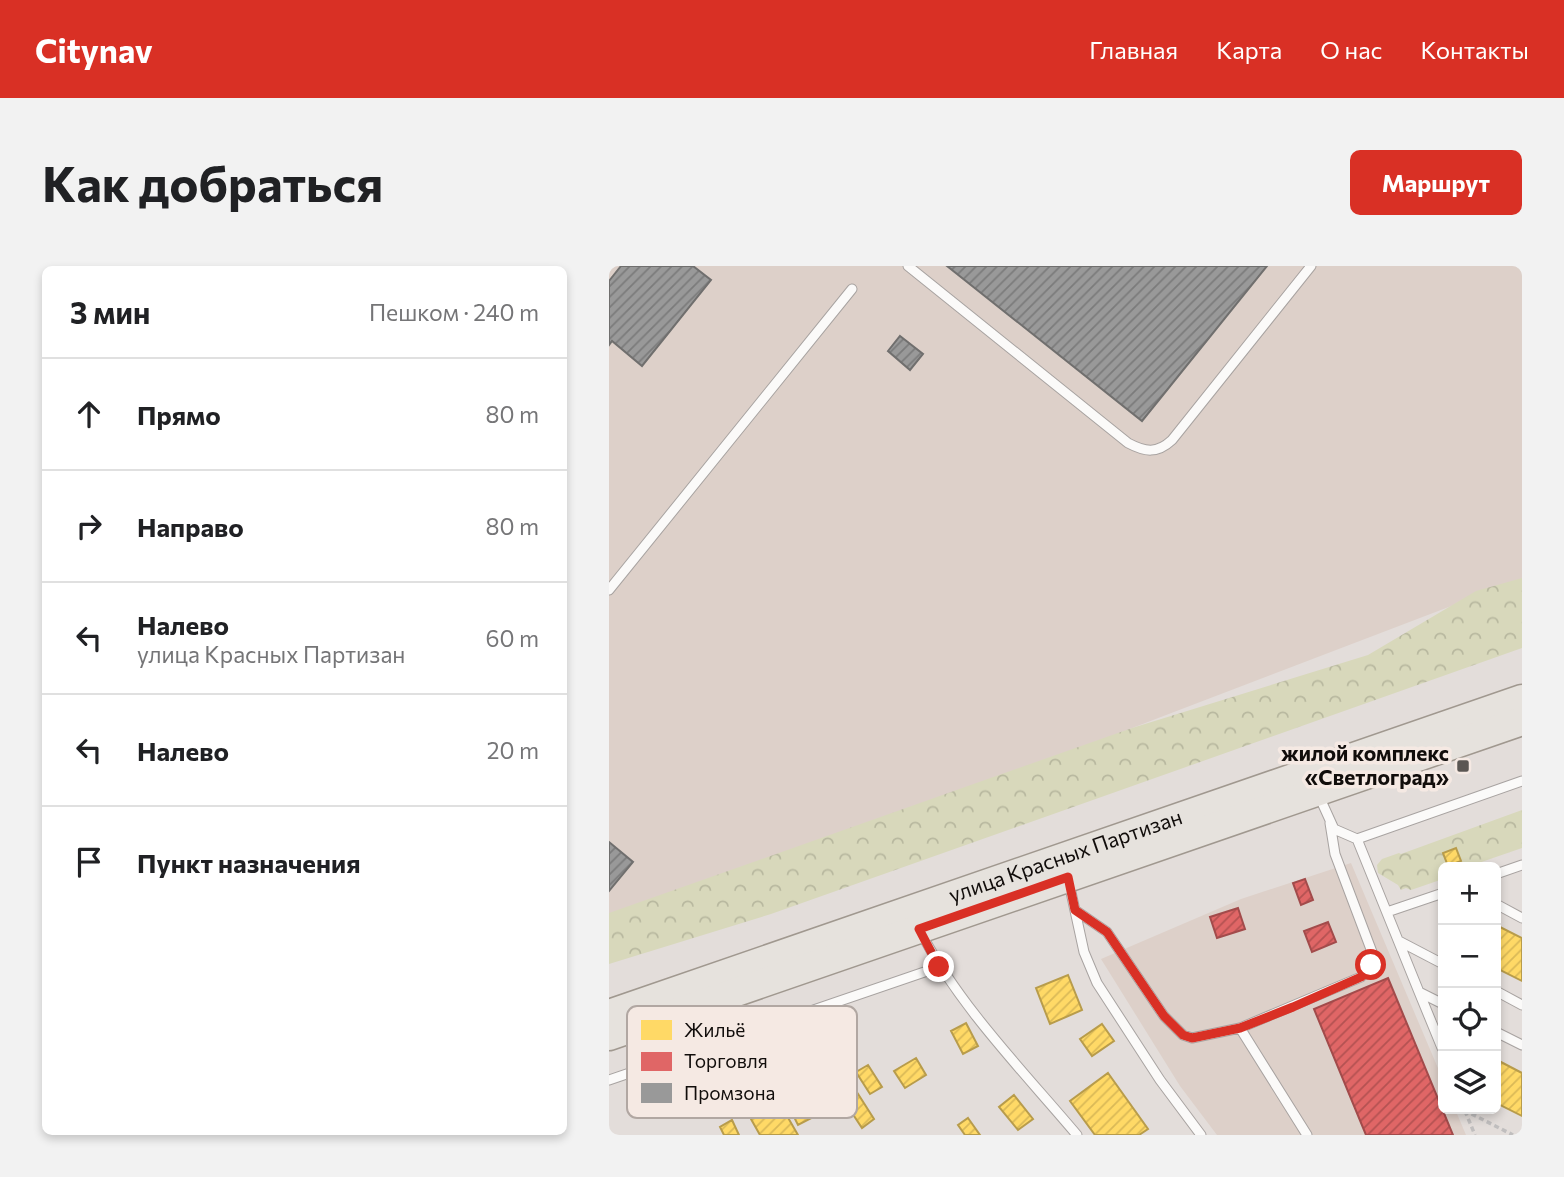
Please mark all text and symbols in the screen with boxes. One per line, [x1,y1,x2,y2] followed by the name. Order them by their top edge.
[35,29,153,70] text: Citynav
[1089,35,1178,64] text: Главная
[1216,35,1282,64] text: Карта
[1320,35,1382,64] text: О нас
[1420,35,1529,64] text: Контакты
[1350,150,1522,215] button: Маршрут
[42,152,383,212] text: Как добраться
[70,293,150,330] text: 3 мин
[369,298,539,326] text: Пешком · 240 m
[70,395,108,433] icon: ahead
[137,399,221,430] text: Прямо
[486,400,539,428] text: 80 m
[70,507,108,545] icon: right
[137,511,244,542] text: Направо
[486,512,539,540] text: 80 m
[137,609,229,640] text: Налево
[70,619,108,657] icon: left
[486,624,539,652] text: 60 m
[137,640,405,668] text: улица Красных Партизан
[70,731,108,769] icon: left
[137,735,229,766] text: Налево
[487,736,539,764] text: 20 m
[1281,740,1449,789] place label: жилой комплекс «Светлоград»
[1455,758,1471,774] marker: жилой комплекс «Светлоград»
[945,803,1185,907] street label: улица Красных Партизан
[70,843,108,881] icon: arrive
[137,847,361,878] text: Пункт назначения
[1438,862,1501,1114] map controls
[1438,862,1501,925] button: +
[1438,925,1501,988] button: −
[1355,949,1386,980] route start
[923,951,954,982] route end
[1438,988,1501,1051] button: locate
[627,1006,857,1118] legend
[684,1018,745,1041] text: Жильё
[684,1049,768,1072] text: Торговля
[1438,1051,1501,1114] button: layers
[684,1081,775,1104] text: Промзона

